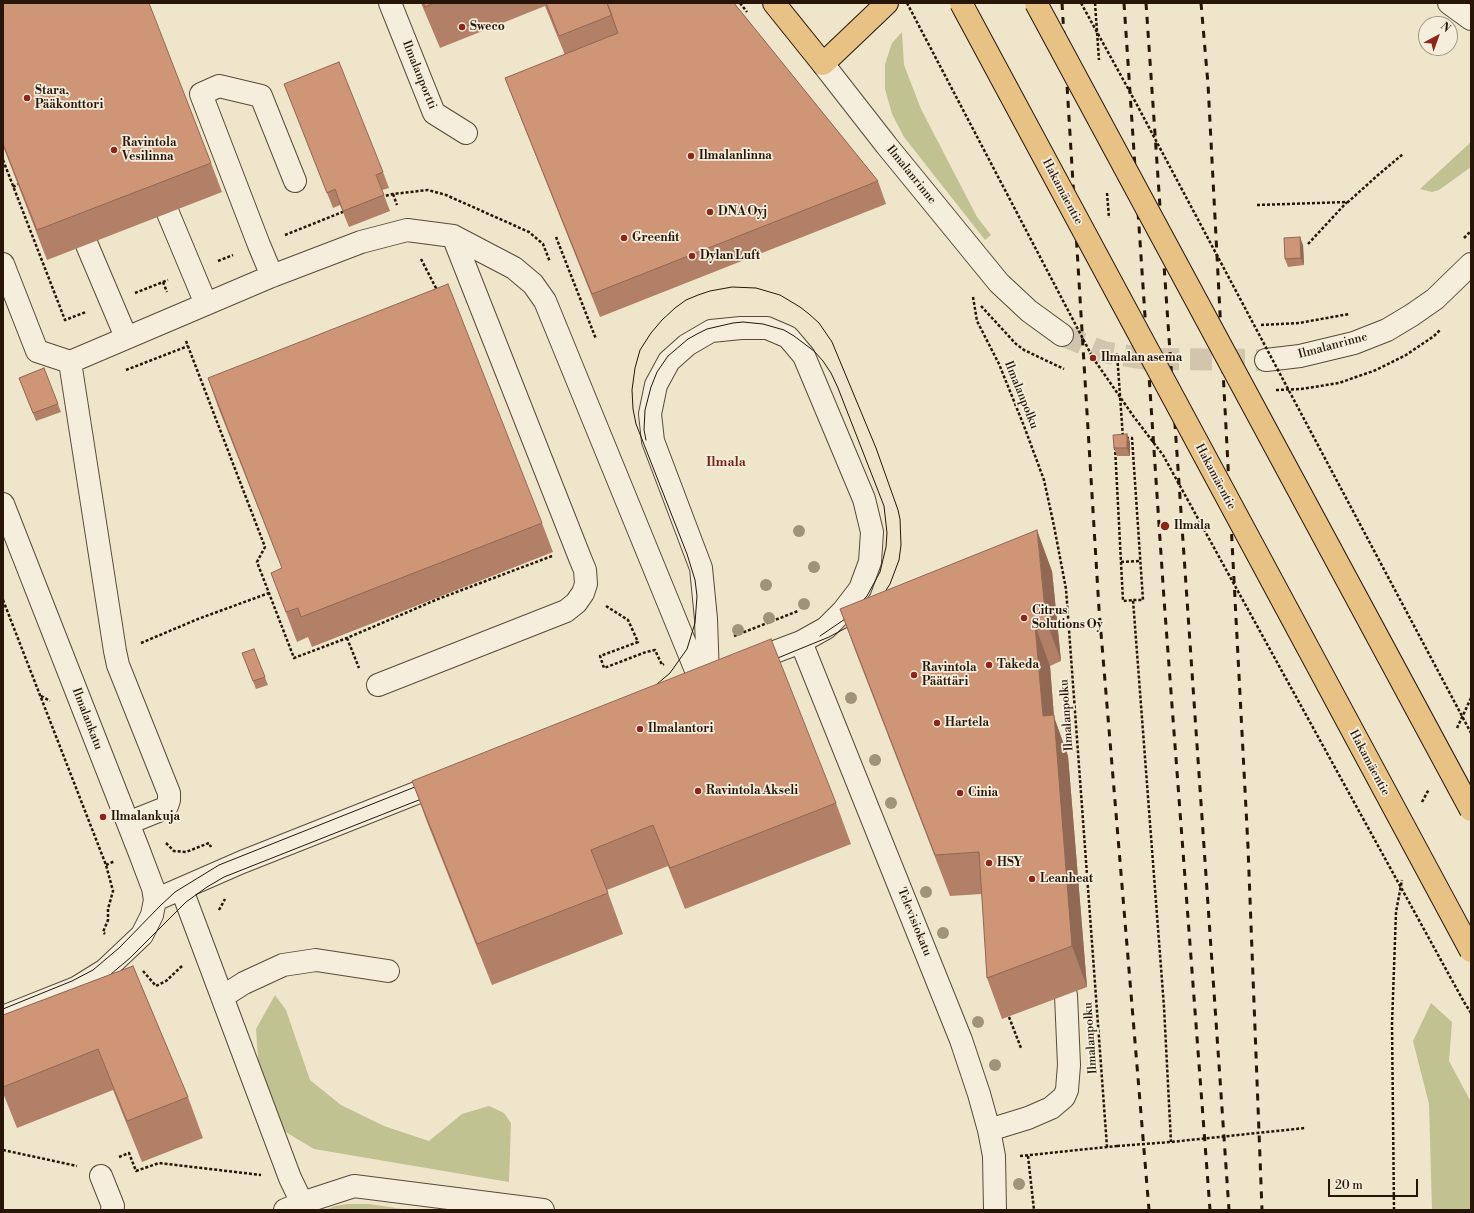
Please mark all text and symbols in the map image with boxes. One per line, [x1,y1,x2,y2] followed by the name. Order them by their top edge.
[1418,16,1458,56] north arrow
[470,20,505,34] place label: Sweco
[1437,20,1453,36] text: N
[457,22,467,32] marker: Sweco
[399,38,439,112] street label: Ilmalanportti
[35,84,103,112] place label: Stara, Pääkonttori
[22,93,32,103] marker: Stara, Pääkonttori
[122,136,177,164] place label: Ravintola Vesilinna
[883,143,939,207] street label: Ilmalanrinne
[109,145,119,155] marker: Ravintola Vesilinna
[699,149,772,163] place label: Ilmalanlinna
[686,151,696,161] marker: Ilmalanlinna
[1039,157,1085,227] street label: Hakamäentie
[718,205,767,219] place label: DNA Oyj
[705,207,715,217] marker: DNA Oyj
[632,231,679,245] place label: Greenfit
[619,233,629,243] marker: Greenfit
[700,249,760,263] place label: Dylan Luft
[687,251,697,261] marker: Dylan Luft
[1297,330,1369,362] street label: Ilmalanrinne
[1101,351,1182,365] place label: Ilmalan asema
[1088,353,1098,363] marker: Ilmalan asema
[1001,359,1041,431] street label: Ilmalanpolku
[1192,442,1238,512] street label: Hakamäentie
[706,455,746,471] district label: Ilmala
[1174,519,1210,533] place label: Ilmala
[1159,520,1171,532] marker: Ilmala
[1032,604,1103,632] place label: Citrus Solutions Oy
[1019,613,1029,623] marker: Citrus Solutions Oy
[997,658,1039,672] place label: Takeda
[984,660,994,670] marker: Takeda
[922,661,977,689] place label: Ravintola Päättäri
[909,670,919,680] marker: Ravintola Päättäri
[1057,679,1077,751] street label: Ilmalanpolku
[69,686,105,752] street label: Ilmalankatu
[945,716,989,730] place label: Hartela
[932,718,942,728] marker: Hartela
[648,722,713,736] place label: Ilmalantori
[635,724,645,734] marker: Ilmalantori
[1346,728,1392,798] street label: Hakamäentie
[706,784,798,798] place label: Ravintola Akseli
[693,786,703,796] marker: Ravintola Akseli
[968,786,998,800] place label: Cinia
[955,788,965,798] marker: Cinia
[111,810,180,824] place label: Ilmalankuja
[98,812,108,822] marker: Ilmalankuja
[997,856,1022,870] place label: HSY
[984,858,994,868] marker: HSY
[1040,872,1093,886] place label: Leanheat
[1027,874,1037,884] marker: Leanheat
[894,886,934,958] street label: Televisiokatu
[1081,1002,1101,1074] street label: Ilmalanpolku
[1330,1171,1420,1197] scale bar
[1335,1178,1363,1193] text: 20 m

